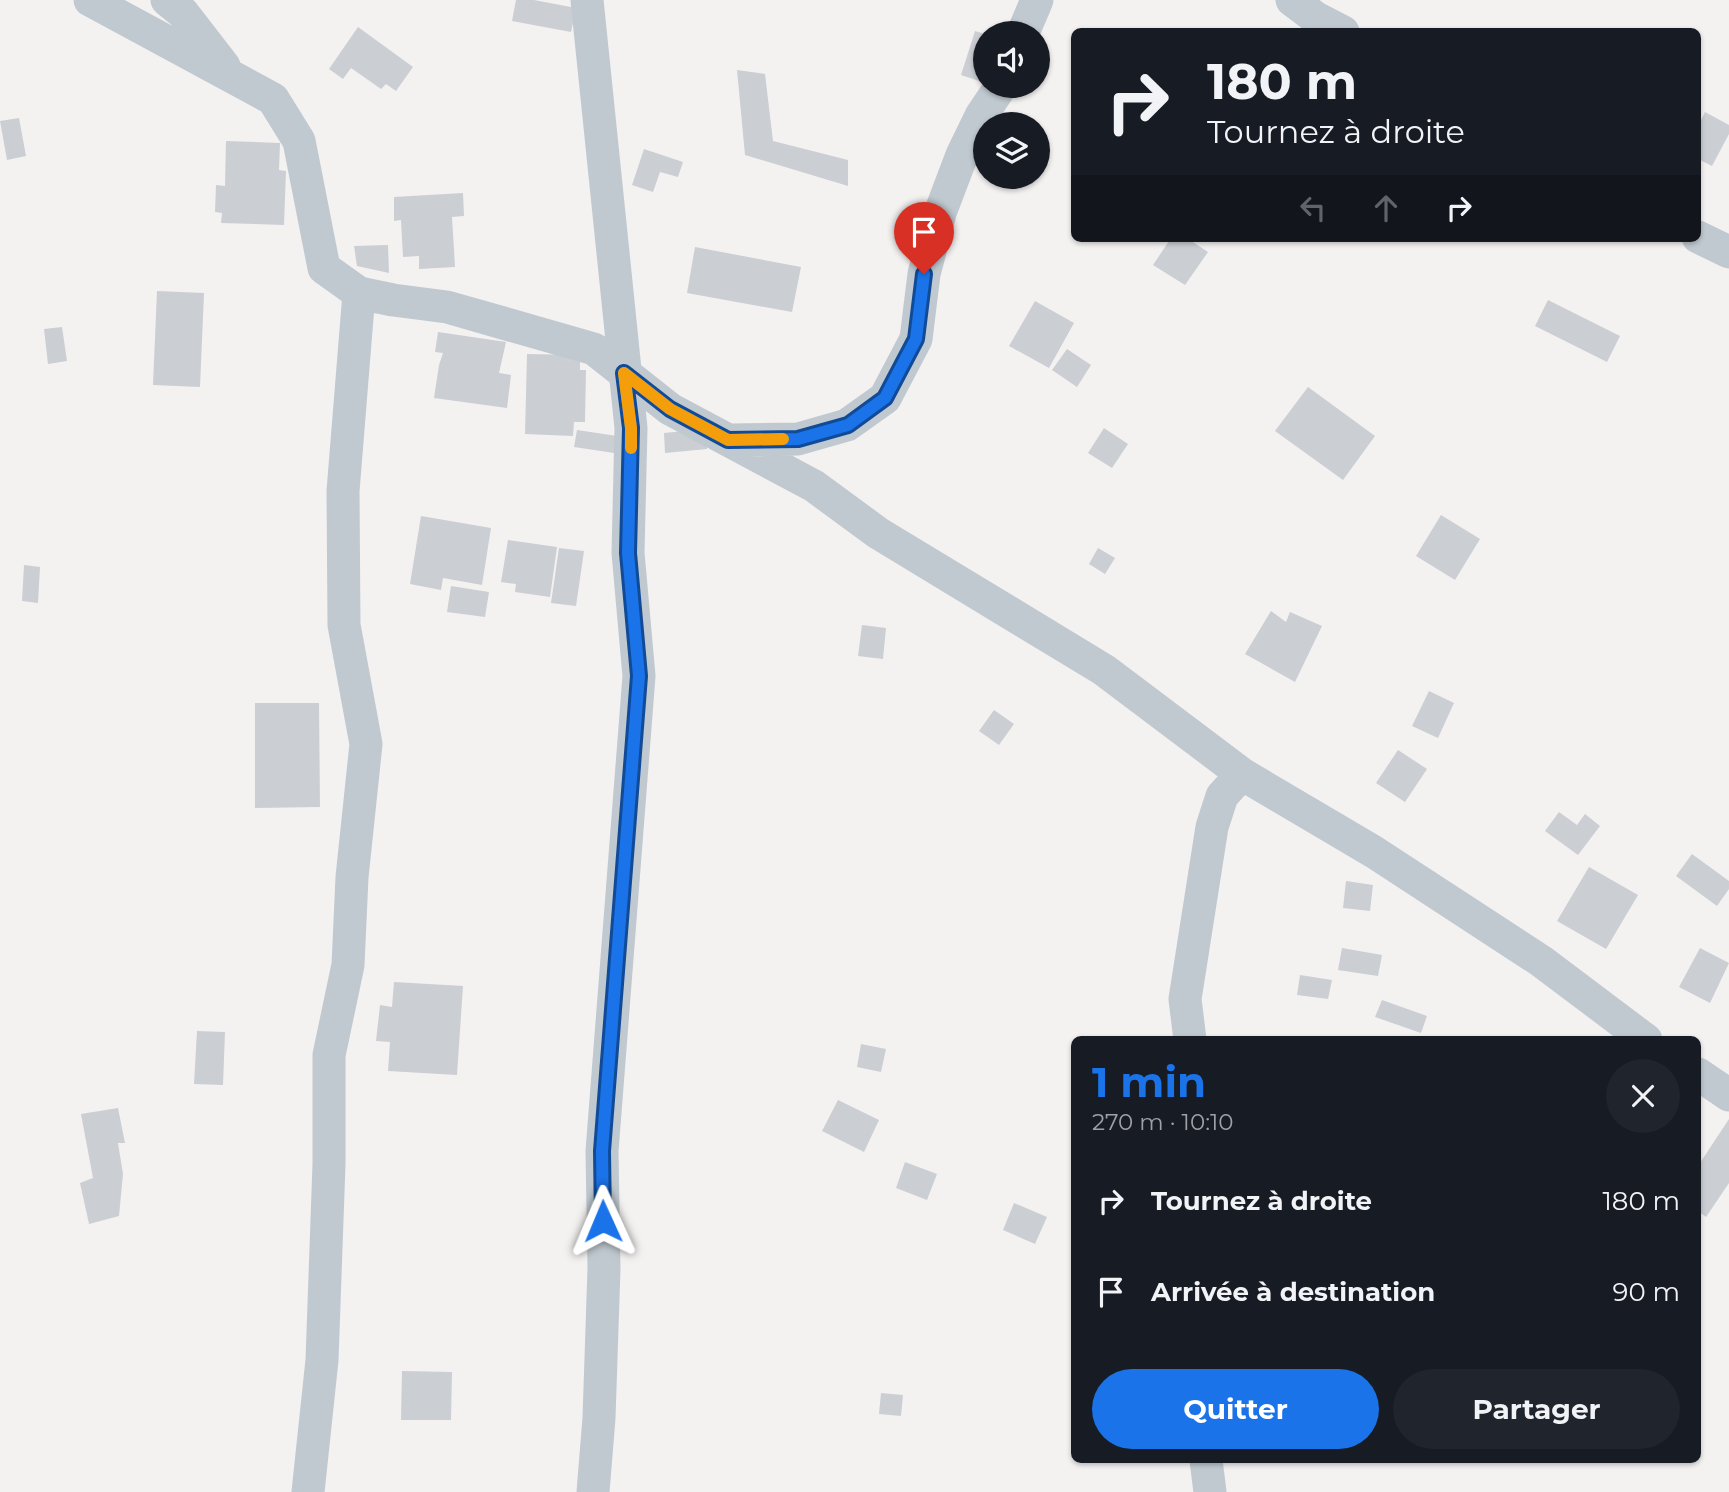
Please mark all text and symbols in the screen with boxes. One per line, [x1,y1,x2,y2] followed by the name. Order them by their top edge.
[973,21,1050,189] map controls
[973,21,1050,98] button: sound
[1207,52,1357,111] text: 180 m
[1092,56,1183,147] icon: right
[973,112,1050,189] button: layers
[1207,112,1465,151] text: Tournez à droite
[1294,189,1332,227] icon: left
[1367,189,1405,227] icon: ahead
[1440,189,1478,227] icon: right
[894,202,954,274] pin
[905,213,943,251] icon: arrive
[1092,1056,1206,1108] text: 1 min
[1606,1059,1680,1133] button: close
[1092,1108,1234,1136] text: 270 m · 10:10
[1092,1182,1130,1220] icon: right
[566,1184,640,1258] position arrow
[1151,1185,1372,1217] text: Tournez à droite
[1602,1185,1680,1217] text: 180 m
[1092,1273,1130,1311] icon: arrive
[1151,1276,1435,1308] text: Arrivée à destination
[1613,1276,1680,1308] text: 90 m
[1092,1369,1379,1449] button: Quitter
[1393,1369,1680,1449] button: Partager

